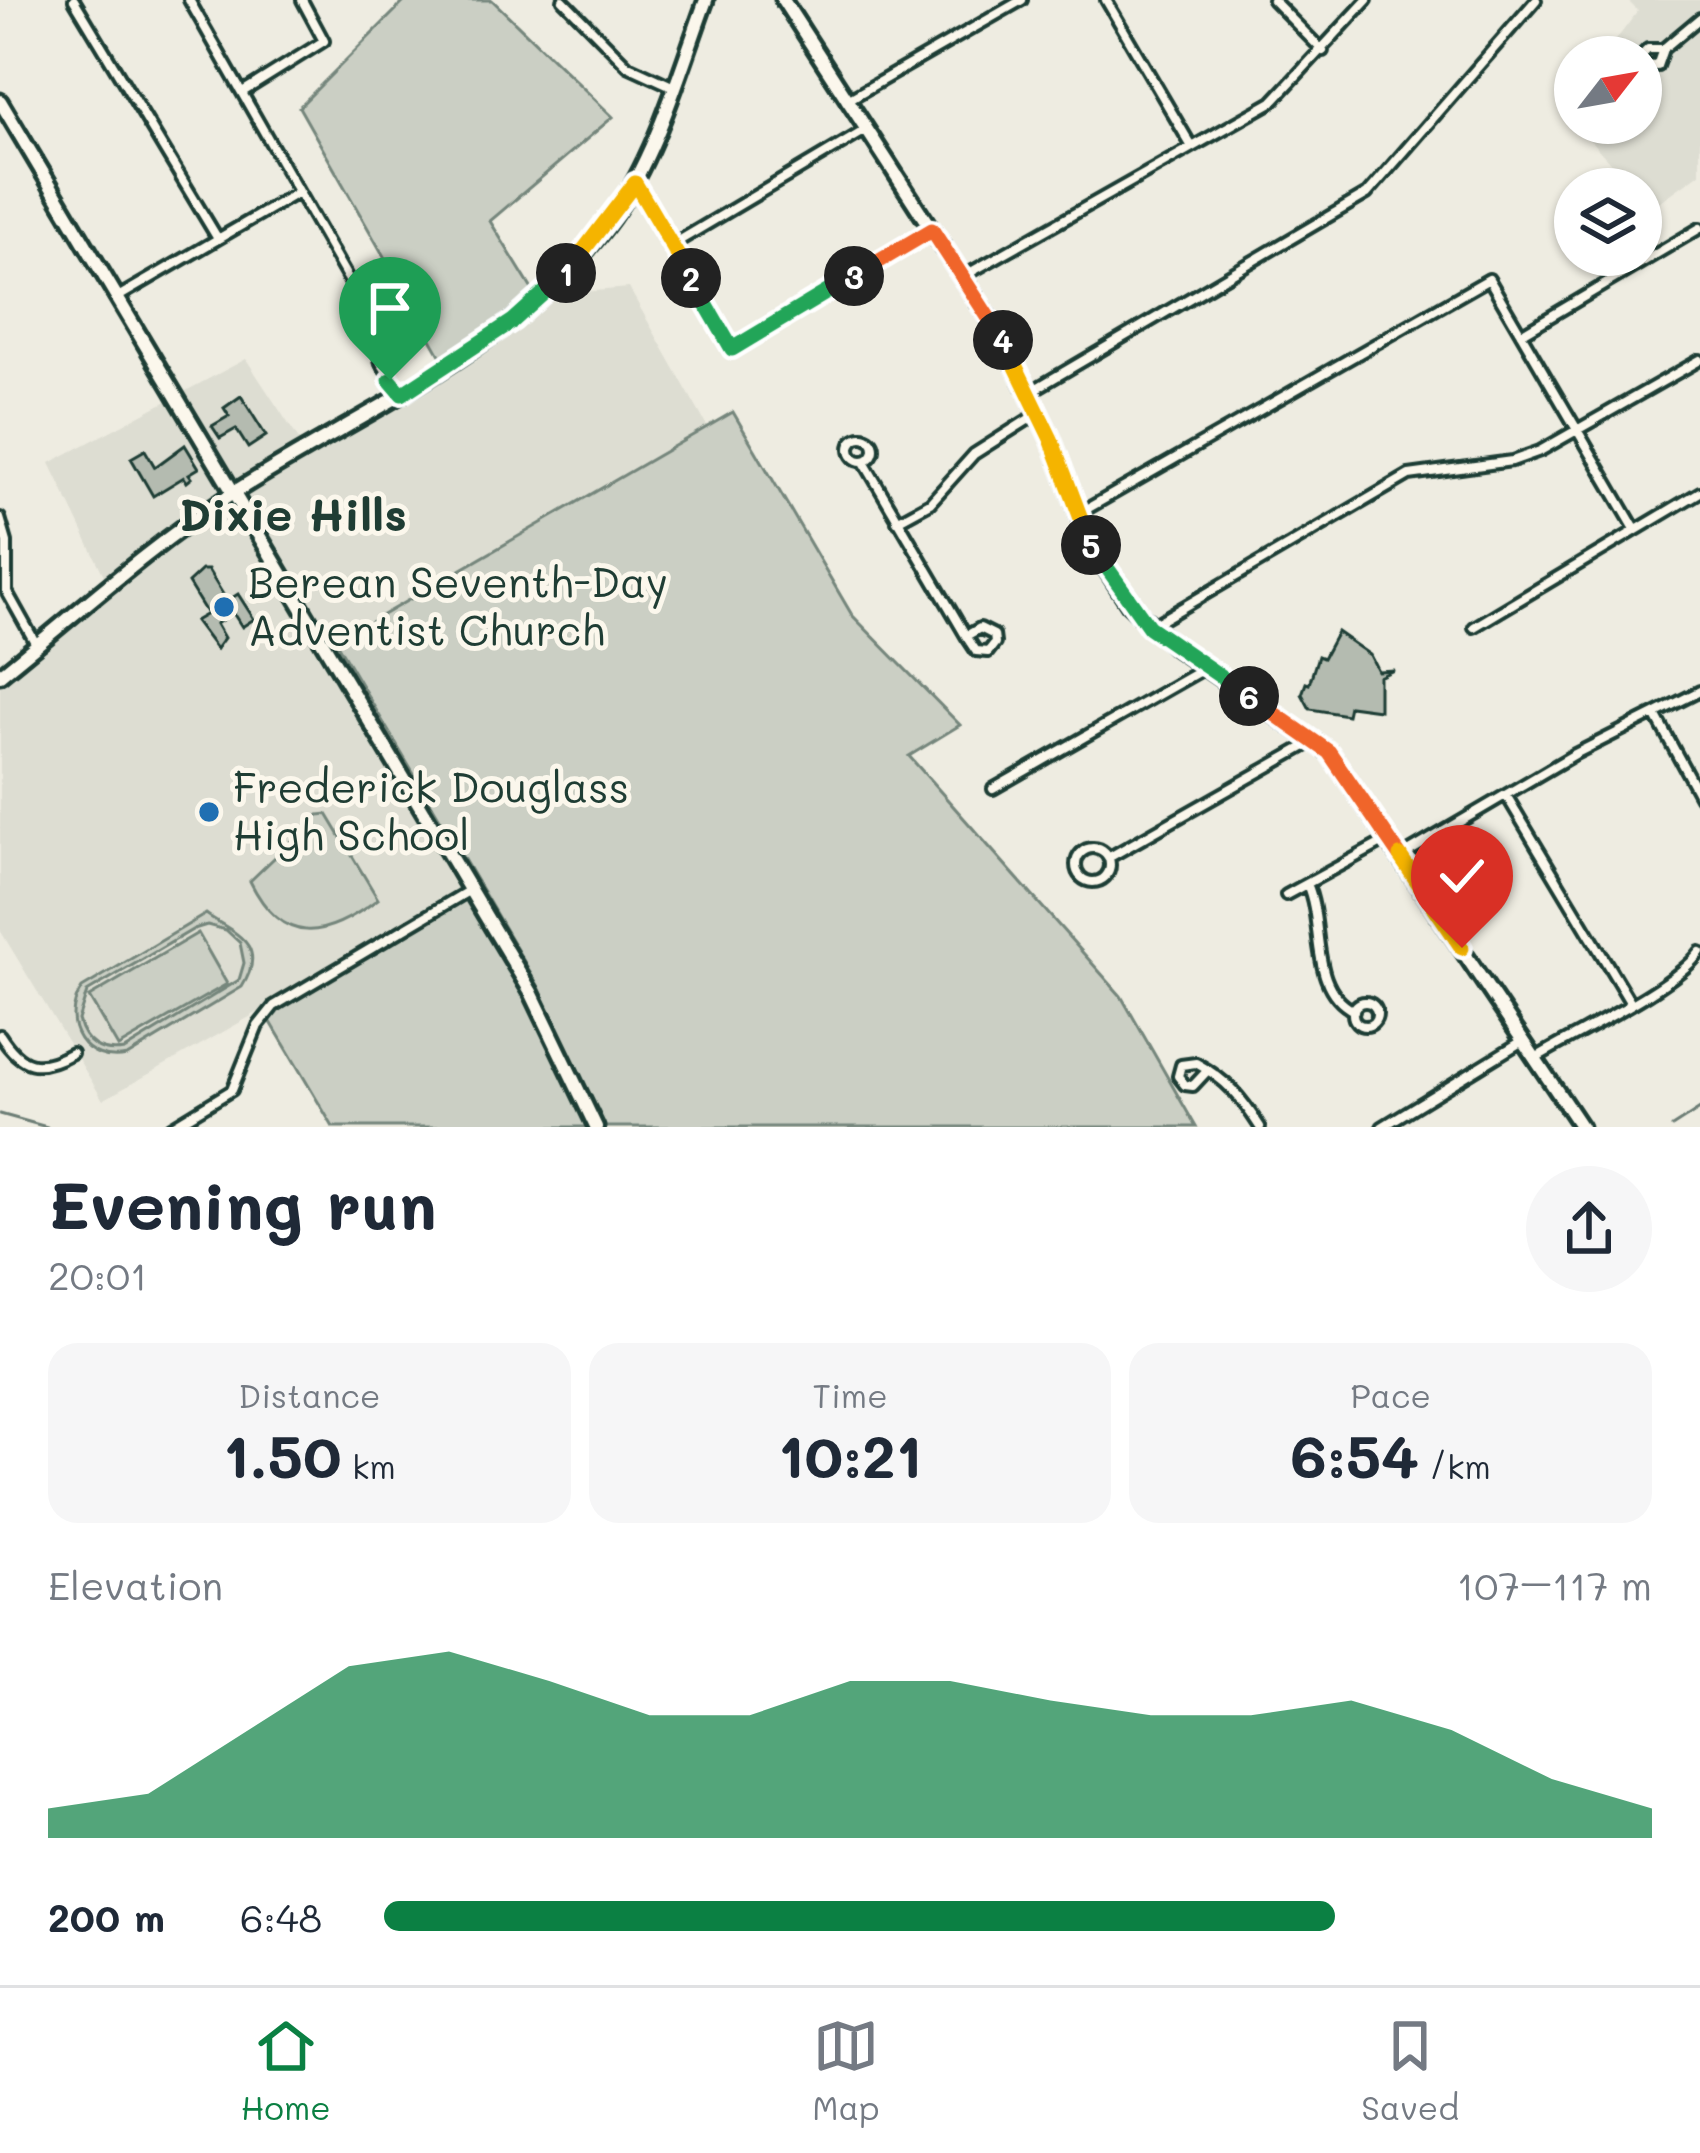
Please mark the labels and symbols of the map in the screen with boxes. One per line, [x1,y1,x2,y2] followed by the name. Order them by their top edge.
[1554,36,1662,144] north arrow
[536,243,596,303] pin: 1
[824,246,884,306] pin: 3
[661,248,721,308] pin: 2
[339,257,441,380] pin
[973,310,1033,370] pin: 4
[179,484,407,542] district label: Dixie Hills
[1061,515,1121,575] pin: 5
[248,554,668,657] place label: Berean Seventh-Day Adventist Church
[211,594,237,620] marker: Berean Seventh-Day Adventist Church
[1219,666,1279,726] pin: 6
[233,759,629,862] place label: Frederick Douglass High School
[196,799,222,825] marker: Frederick Douglass High School
[1411,825,1513,948] pin

